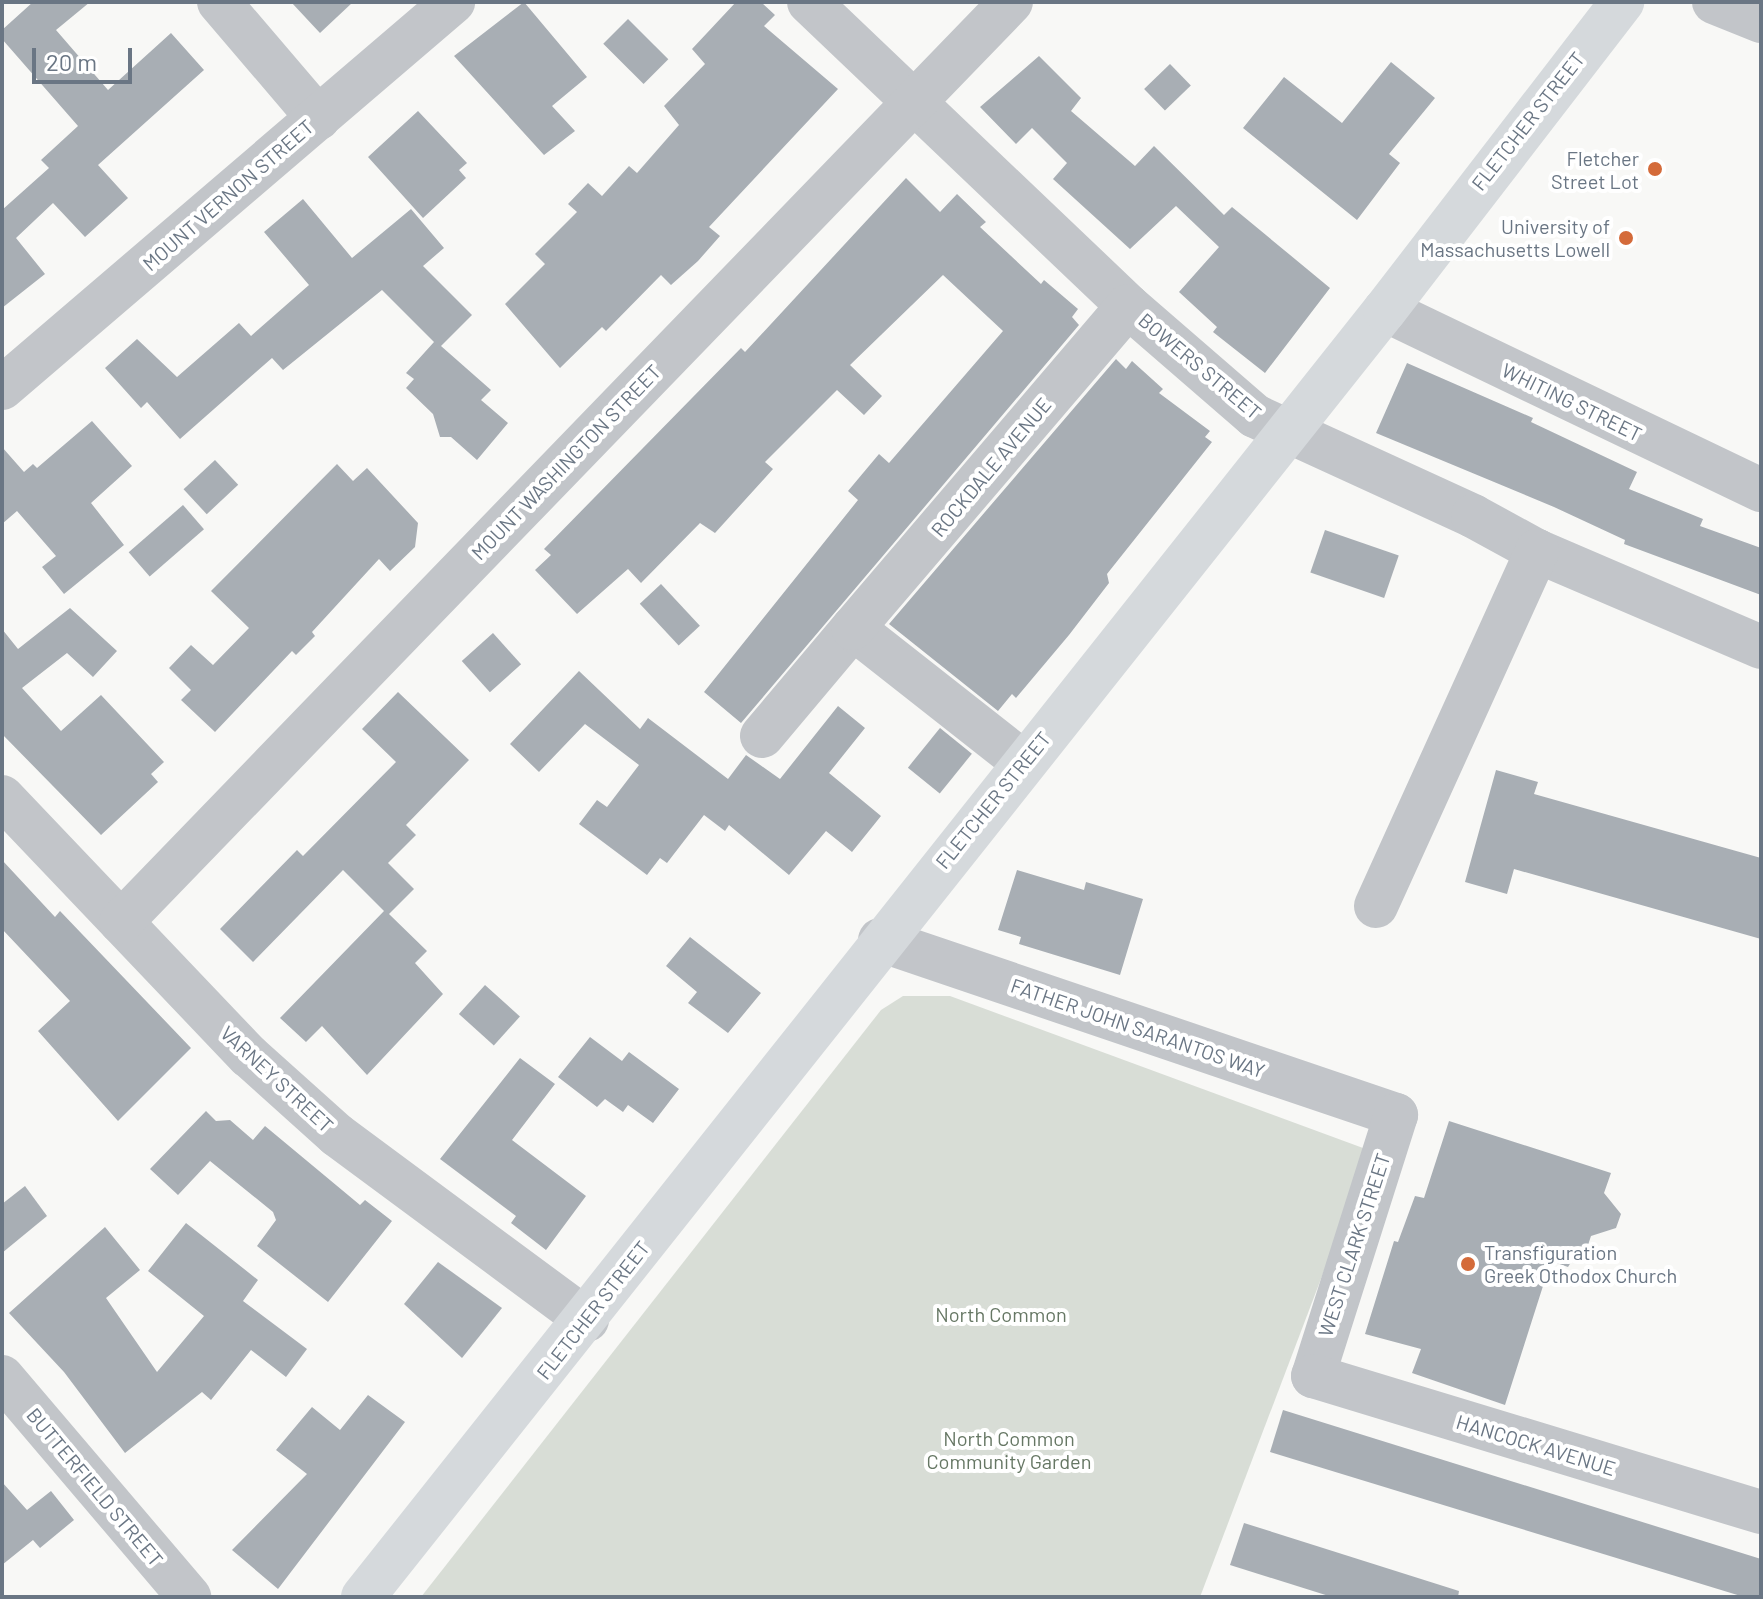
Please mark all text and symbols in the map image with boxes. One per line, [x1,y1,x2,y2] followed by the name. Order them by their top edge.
[36,32,136,82] scale bar
[46,47,97,76] text: 20 m
[1466,47,1590,195] street label: FLETCHER STREET
[138,114,318,276] street label: MOUNT VERNON STREET
[1551,146,1639,193] place label: Fletcher Street Lot
[1646,160,1664,178] marker: Fletcher Street Lot
[1420,214,1610,261] place label: University of Massachusetts Lowell
[1617,229,1635,247] marker: University of Massachusetts Lowell
[1134,308,1266,424] street label: BOWERS STREET
[1498,358,1646,446] street label: WHITING STREET
[466,359,666,565] street label: MOUNT WASHINGTON STREET
[926,393,1056,541] street label: ROCKDALE AVENUE
[930,727,1056,873] street label: FLETCHER STREET
[1008,973,1268,1083] street label: FATHER JOHN SARANTOS WAY
[216,1021,338,1137] street label: VARNEY STREET
[1313,1150,1395,1340] street label: WEST CLARK STREET
[531,1236,655,1384] street label: FLETCHER STREET
[1484,1240,1677,1287] place label: Transfiguration Greek Othodox Church
[1459,1255,1477,1273] marker: Transfiguration Greek Othodox Church
[935,1302,1067,1326] park label: North Common
[22,1403,168,1571] street label: BUTTERFIELD STREET
[1454,1409,1618,1481] street label: HANCOCK AVENUE
[926,1426,1092,1473] park label: North Common Community Garden

